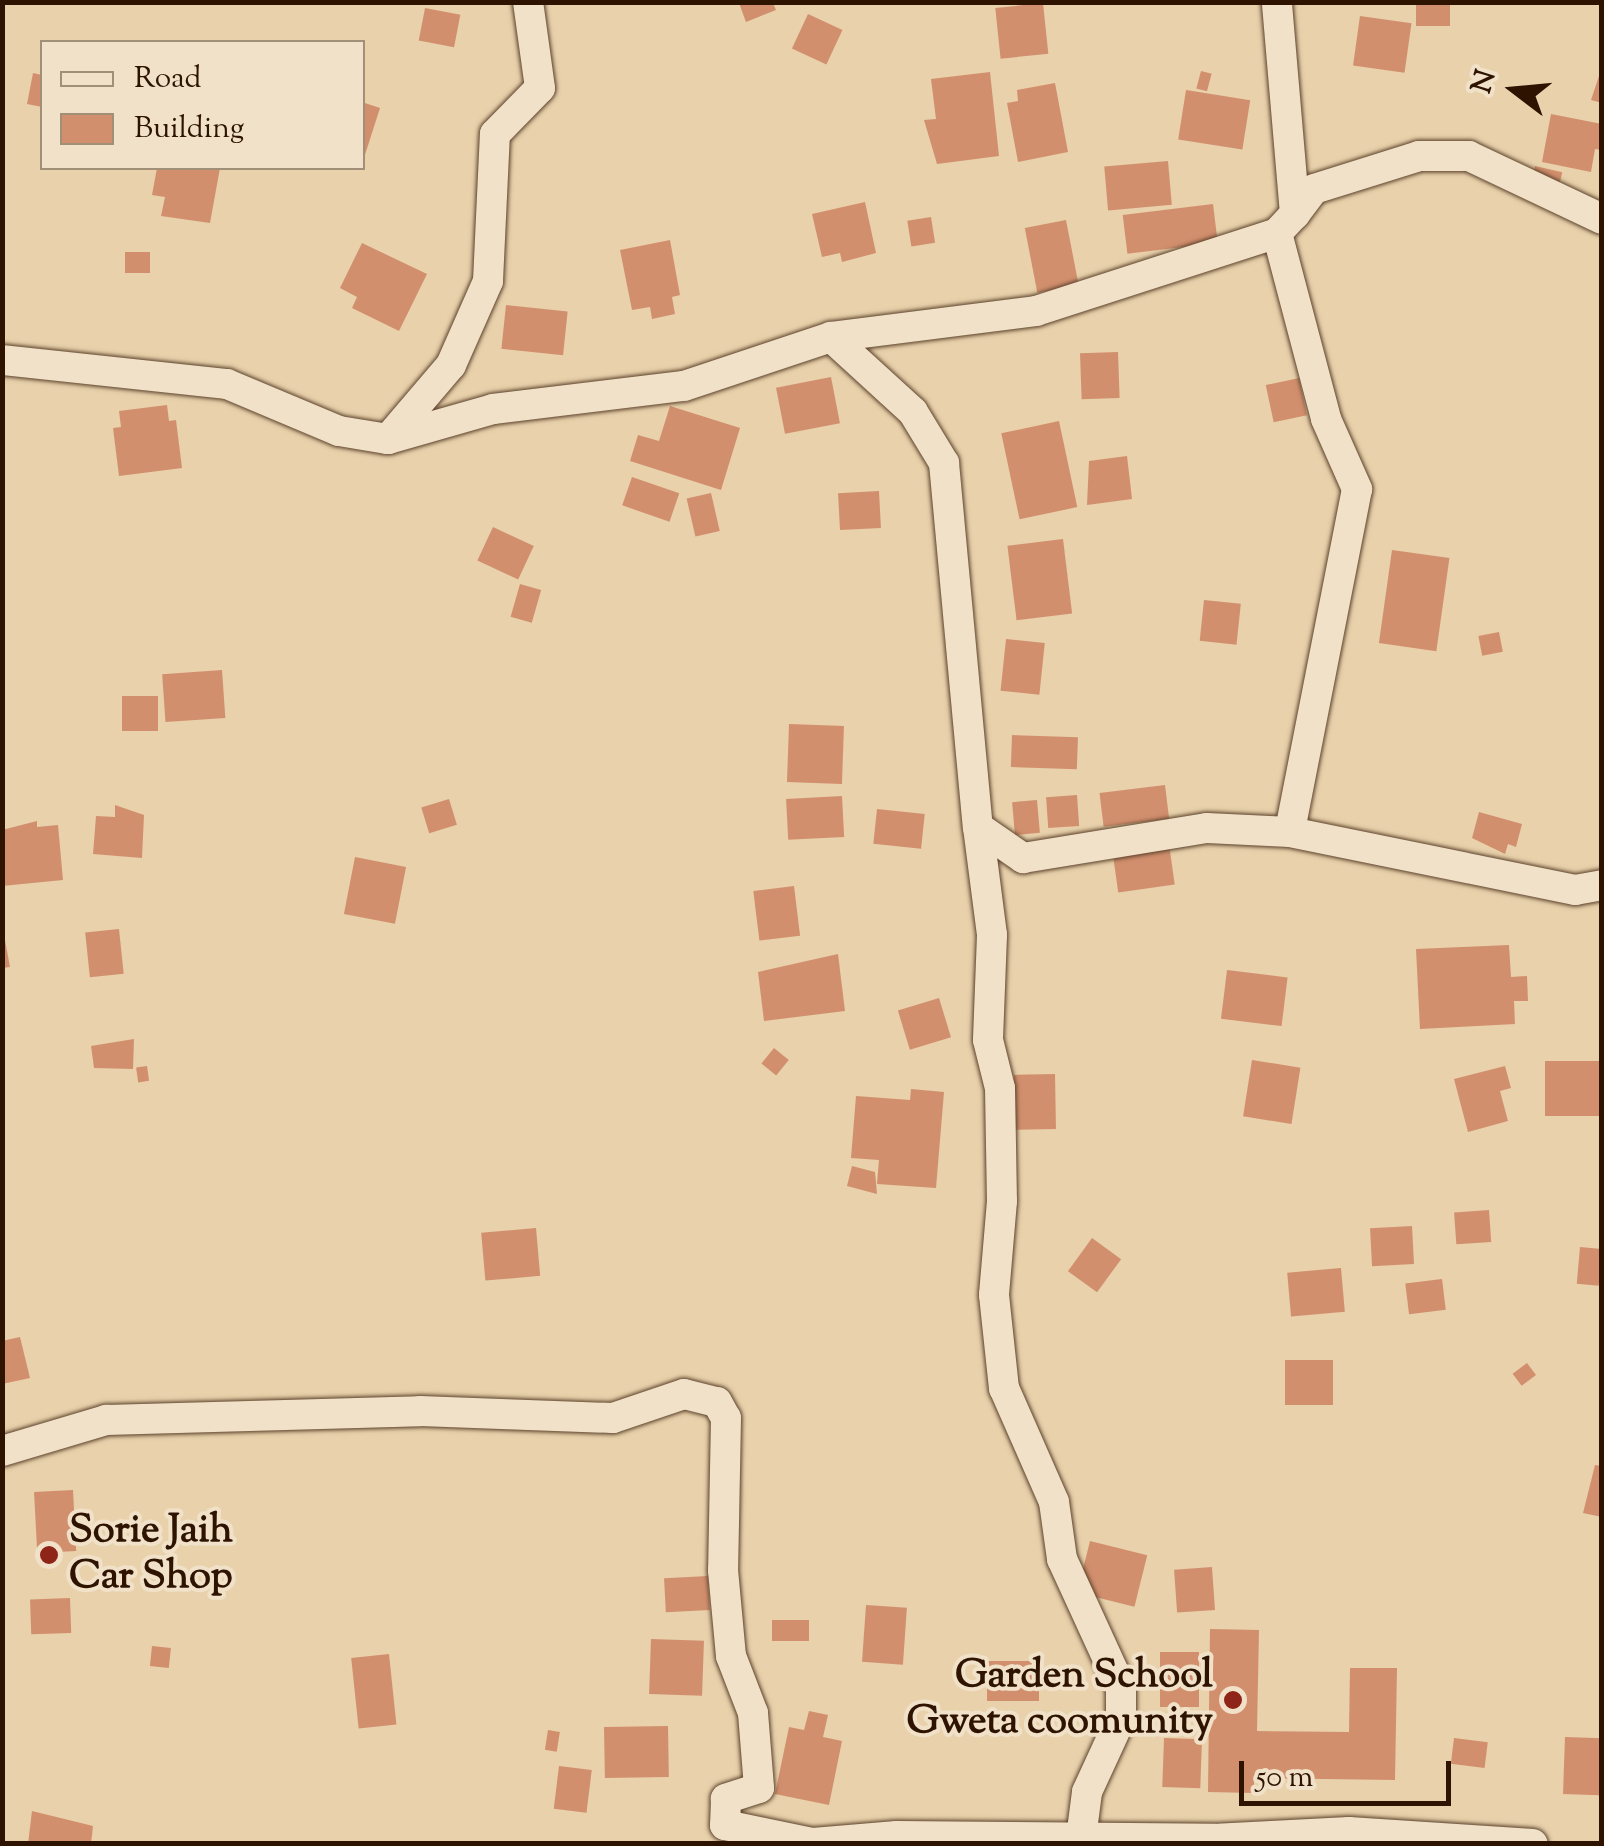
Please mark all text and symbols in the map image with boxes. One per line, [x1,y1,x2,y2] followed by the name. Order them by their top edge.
[40,40,365,170] legend
[1464,40,1564,140] north arrow
[134,58,201,101] text: Road
[1463,65,1507,98] text: N
[134,108,244,151] text: Building
[69,1508,233,1602] place label: Sorie Jaih Car Shop
[38,1544,60,1566] marker: Sorie Jaih Car Shop
[906,1653,1213,1747] place label: Garden School Gweta coomunity
[1222,1689,1244,1711] marker: Garden School Gweta coomunity
[1244,1741,1456,1803] scale bar
[1256,1757,1313,1800] text: 50 m

